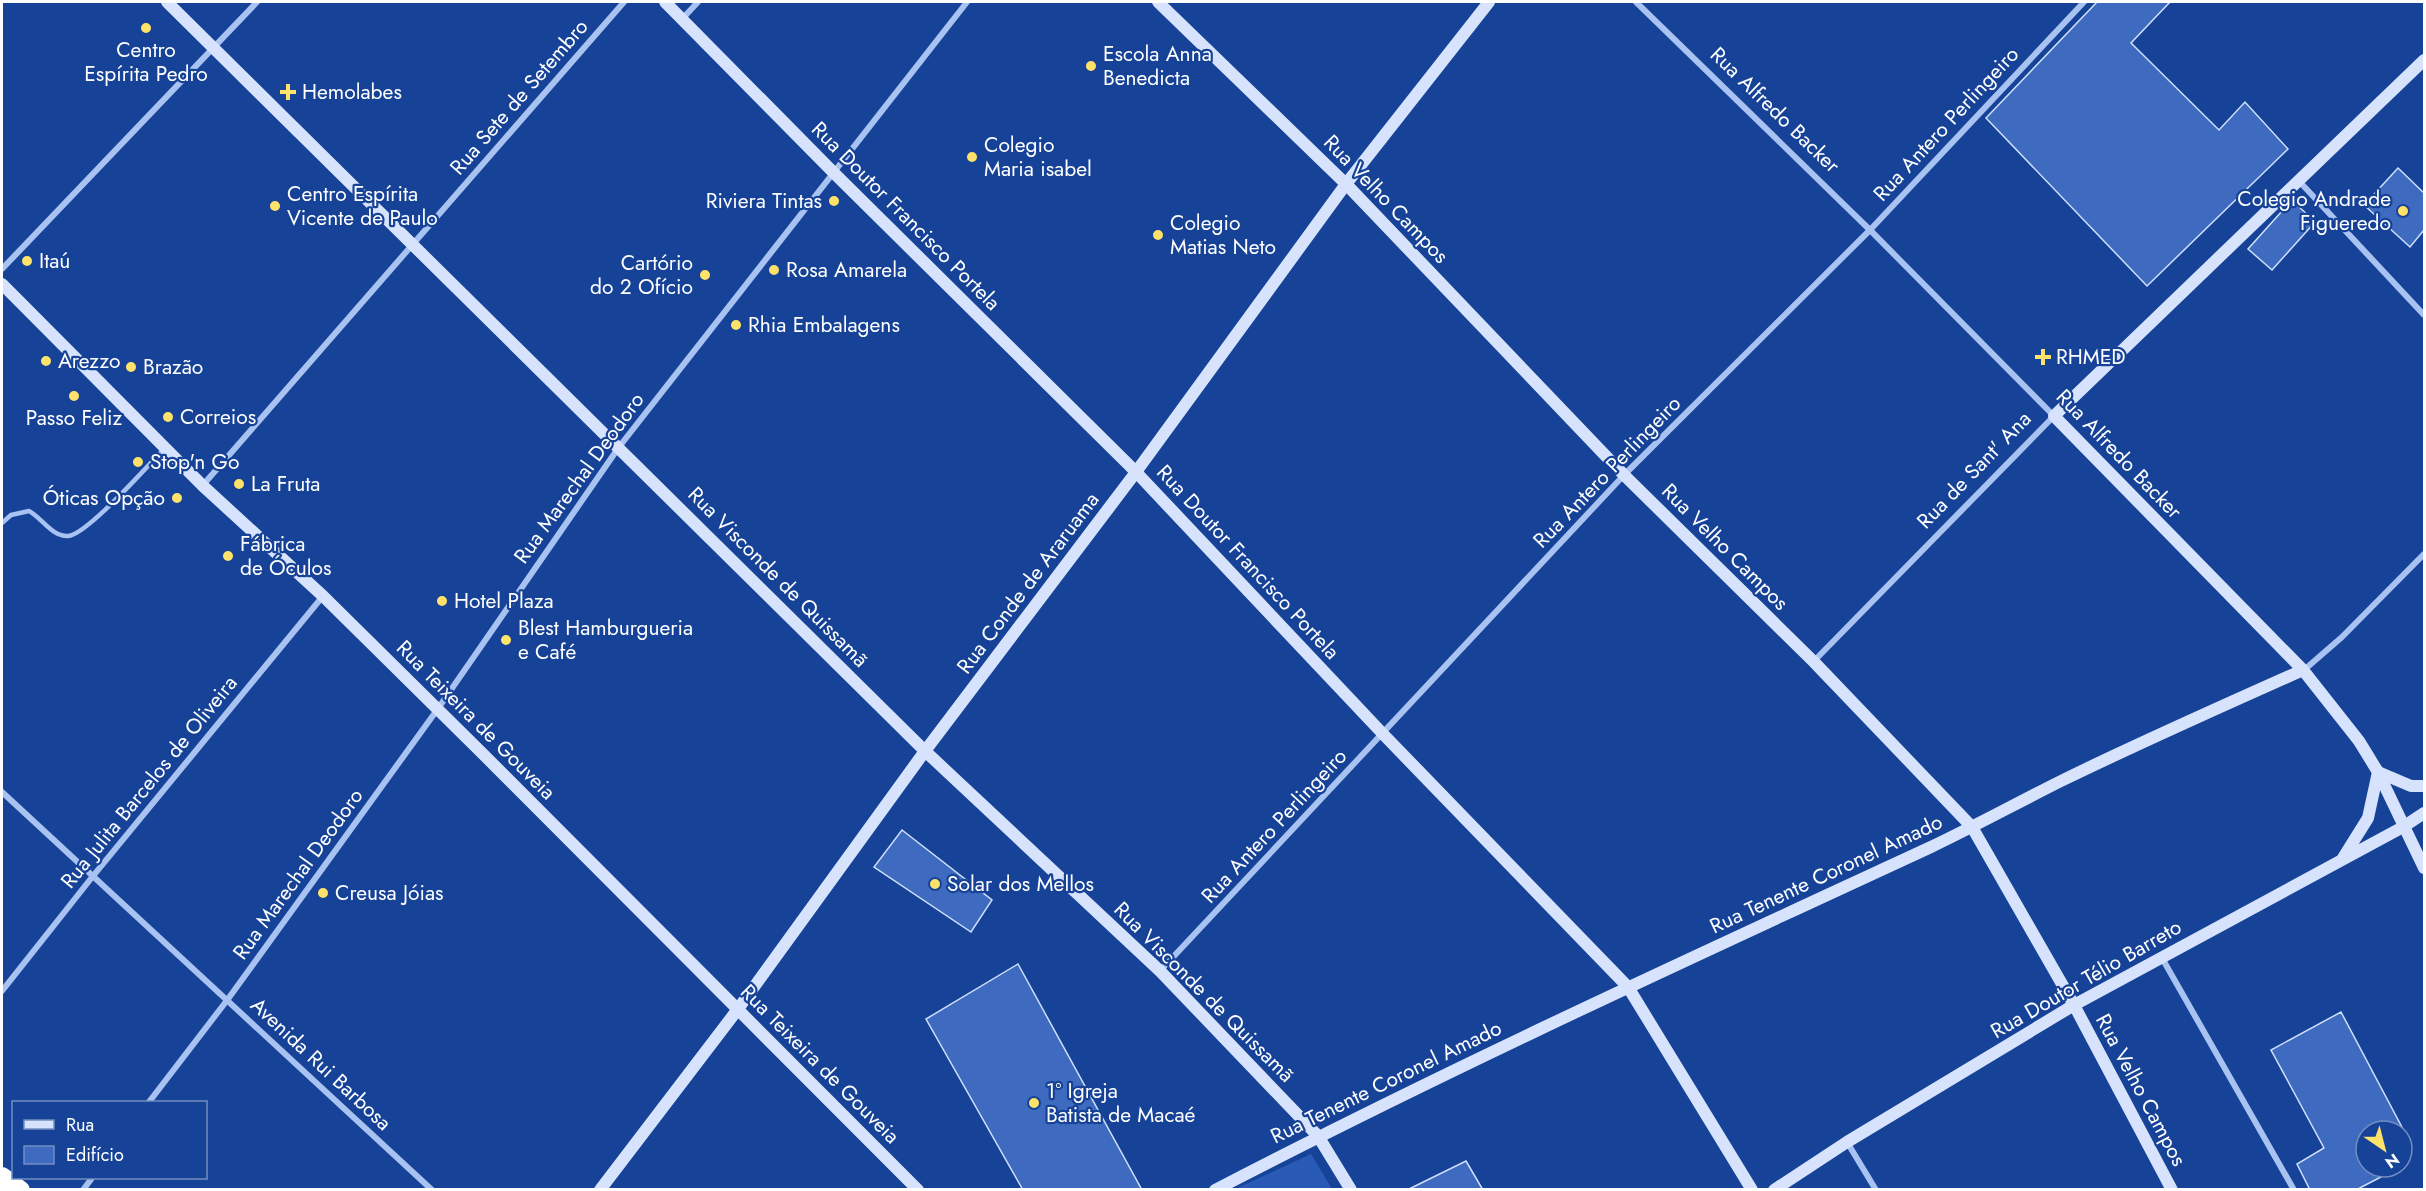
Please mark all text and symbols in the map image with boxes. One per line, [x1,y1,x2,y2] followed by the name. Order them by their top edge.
[443,13,595,181] street label: Rua Sete de Setembro
[139,21,153,35] marker: Centro Espírita Pedro
[84,35,208,89] place label: Centro Espírita Pedro
[1103,39,1212,93] place label: Escola Anna Benedicta
[1703,40,1847,180] street label: Rua Alfredo Backer
[1866,40,2026,208] street label: Rua Antero Perlingeiro
[1084,59,1098,73] marker: Escola Anna Benedicta
[302,77,402,107] place label: Hemolabes
[279,83,297,101] marker: Hemolabes
[805,115,1007,317] street label: Rua Doutor Francisco Portela
[1317,128,1455,270] street label: Rua Velho Campos
[984,130,1092,184] place label: Colegio Maria isabel
[965,150,979,164] marker: Colegio Maria isabel
[287,179,438,233] place label: Centro Espírita Vicente de Paulo
[2237,184,2391,238] place label: Colegio Andrade Figueredo
[706,186,822,216] place label: Riviera Tintas
[827,194,841,208] marker: Riviera Tintas
[268,199,282,213] marker: Centro Espírita Vicente de Paulo
[2396,204,2410,218] marker: Colegio Andrade Figueredo
[1170,208,1276,262] place label: Colegio Matias Neto
[1151,228,1165,242] marker: Colegio Matias Neto
[39,246,70,276] place label: Itaú
[590,248,693,302] place label: Cartório do 2 Ofício
[20,254,34,268] marker: Itaú
[786,255,907,285] place label: Rosa Amarela
[767,263,781,277] marker: Rosa Amarela
[698,268,712,282] marker: Cartório do 2 Ofício
[748,310,900,340] place label: Rhia Embalagens
[729,318,743,332] marker: Rhia Embalagens
[2056,342,2126,372] place label: RHMED
[58,346,120,376] place label: Arezzo
[2034,348,2052,366] marker: RHMED
[143,352,203,382] place label: Brazão
[39,354,53,368] marker: Arezzo
[124,360,138,374] marker: Brazão
[2049,382,2189,526] street label: Rua Alfredo Backer
[507,386,651,570] street label: Rua Marechal Deodoro
[67,389,81,403] marker: Passo Feliz
[1526,389,1688,555] street label: Rua Antero Perlingeiro
[180,402,256,432] place label: Correios
[26,403,122,433] place label: Passo Feliz
[1910,404,2038,536] street label: Rua de Sant' Ana
[161,410,175,424] marker: Correios
[150,447,239,477] place label: Stop'n Go
[131,455,145,469] marker: Stop'n Go
[1150,458,1346,666] street label: Rua Doutor Francisco Portela
[251,469,320,499] place label: La Fruta
[232,477,246,491] marker: La Fruta
[1655,477,1795,617] street label: Rua Velho Campos
[681,480,875,674] street label: Rua Visconde de Quissamã
[43,483,165,513] place label: Óticas Opção
[950,486,1106,680] street label: Rua Conde de Araruama
[170,491,184,505] marker: Óticas Opção
[240,529,332,583] place label: Fábrica de Óculos
[221,549,235,563] marker: Fábrica de Óculos
[454,586,554,616] place label: Hotel Plaza
[435,594,449,608] marker: Hotel Plaza
[518,613,693,667] place label: Blest Hamburgueria e Café
[389,633,563,807] street label: Rua Teixeira de Gouveia
[499,633,513,647] marker: Blest Hamburgueria e Café
[54,669,244,895] street label: Rua Julita Barcelos de Oliveira
[1194,742,1354,910] street label: Rua Antero Perlingeiro
[226,782,370,966] street label: Rua Marechal Deodoro
[1705,807,1947,941] street label: Rua Tenente Coronel Amado
[947,869,1094,899] place label: Solar dos Mellos
[928,877,942,891] marker: Solar dos Mellos
[335,878,444,908] place label: Creusa Jóias
[316,886,330,900] marker: Creusa Jóias
[1107,895,1301,1089] street label: Rua Visconde de Quissamã
[1985,912,2187,1046] street label: Rua Doutor Télio Barreto
[733,977,907,1151] street label: Rua Teixeira de Gouveia
[244,991,398,1137] street label: Avenida Rui Barbosa
[2088,1009,2194,1171] street label: Rua Velho Campos
[1265,1013,1507,1151] street label: Rua Tenente Coronel Amado
[1046,1076,1196,1130] place label: 1° Igreja Batista de Macaé
[1027,1096,1041,1110] marker: 1° Igreja Batista de Macaé
[12,1101,207,1179] legend
[66,1112,94,1138] text: Rua
[2354,1119,2414,1179] north arrow
[66,1142,124,1168] text: Edifício
[2381,1148,2404,1174] text: N

